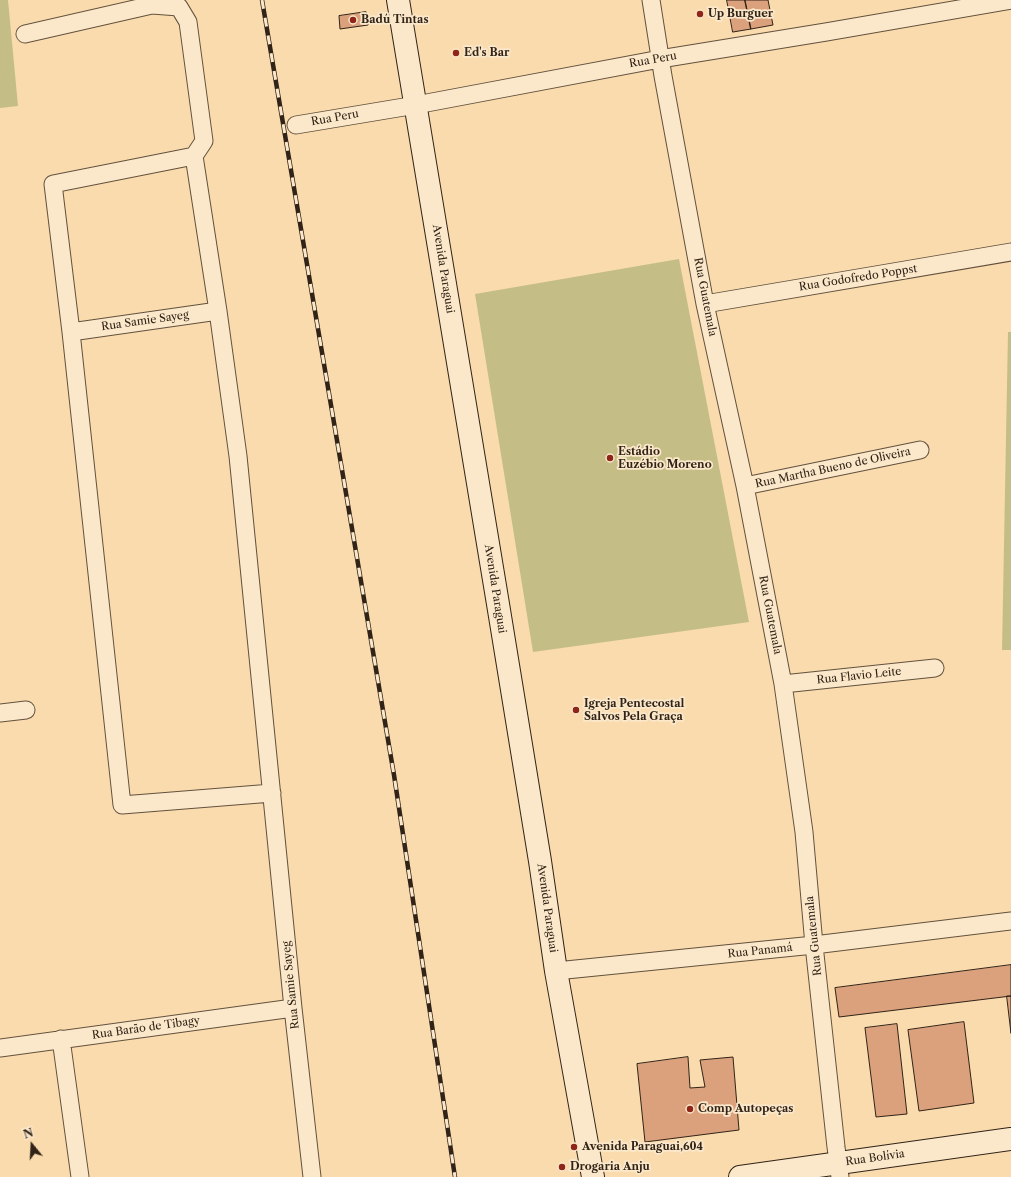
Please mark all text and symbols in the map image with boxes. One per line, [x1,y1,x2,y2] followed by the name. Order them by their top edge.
[708,7,773,21] place label: Up Burguer
[695,9,705,19] marker: Up Burguer
[361,13,429,27] place label: Badú Tintas
[348,15,358,25] marker: Badú Tintas
[464,46,509,60] place label: Ed's Bar
[451,48,461,58] marker: Ed's Bar
[628,49,678,71] street label: Rua Peru
[310,107,360,129] street label: Rua Peru
[429,224,457,314] street label: Avenida Paraguai
[691,256,719,338] street label: Rua Guatemala
[798,262,918,294] street label: Rua Godofredo Poppst
[100,308,190,334] street label: Rua Samie Sayeg
[618,445,712,471] place label: Estádio Euzébio Moreno
[754,445,912,491] street label: Rua Martha Bueno de Oliveira
[605,453,615,463] marker: Estádio Euzébio Moreno
[481,544,509,634] street label: Avenida Paraguai
[756,574,784,656] street label: Rua Guatemala
[816,665,902,687] street label: Rua Flavio Leite
[584,697,684,723] place label: Igreja Pentecostal Salvos Pela Graça
[571,705,581,715] marker: Igreja Pentecostal Salvos Pela Graça
[534,863,560,953] street label: Avenida Paraguai
[803,895,825,977] street label: Rua Guatemala
[280,940,302,1030] street label: Rua Samie Sayeg
[727,941,793,961] street label: Rua Panamá
[91,1014,201,1042] street label: Rua Barão de Tibagy
[698,1102,793,1116] place label: Comp Autopeças
[685,1104,695,1114] marker: Comp Autopeças
[12,1125,52,1165] north arrow
[22,1125,35,1142] text: N
[582,1140,703,1154] place label: Avenida Paraguai,604
[569,1142,579,1152] marker: Avenida Paraguai,604
[845,1147,905,1169] street label: Rua Bolívia
[570,1160,650,1174] place label: Drogaria Anju
[557,1162,567,1172] marker: Drogaria Anju

